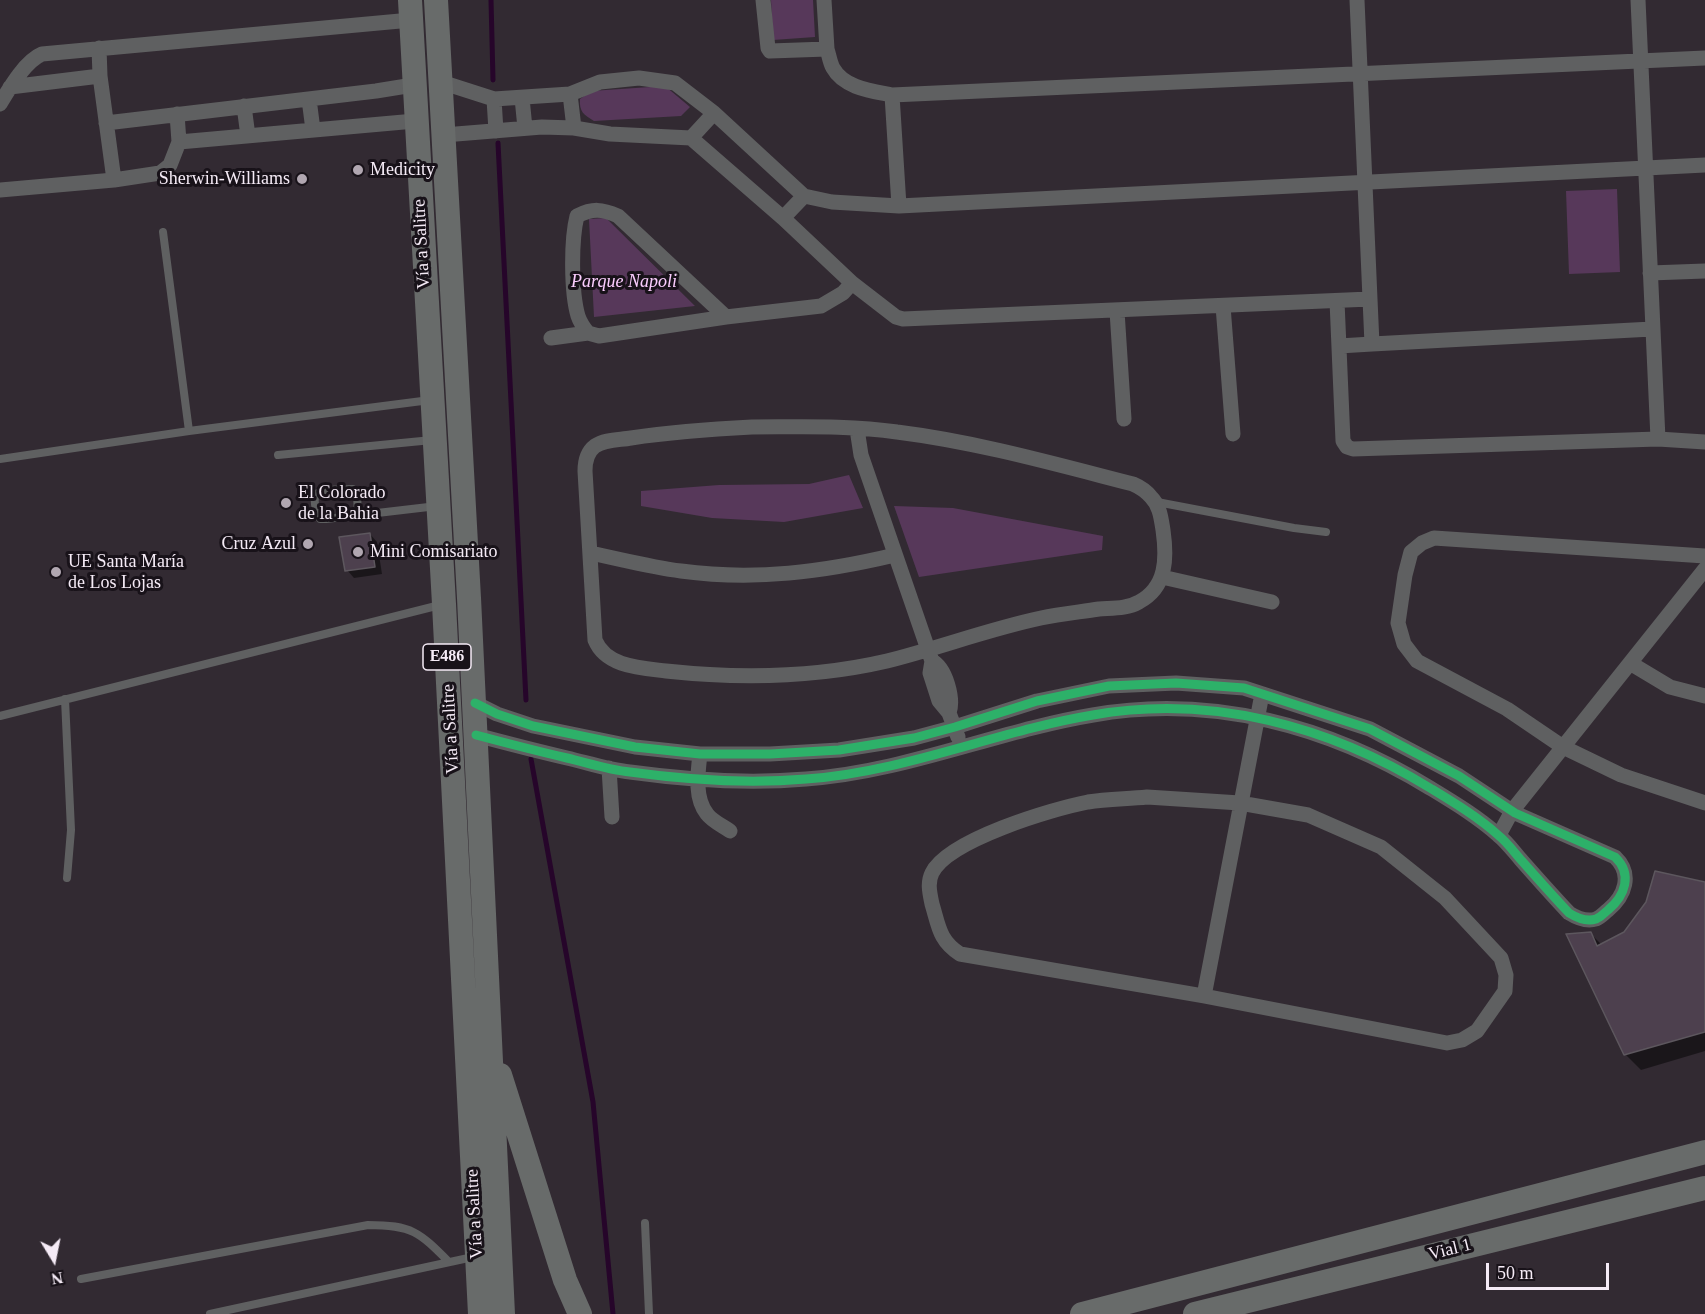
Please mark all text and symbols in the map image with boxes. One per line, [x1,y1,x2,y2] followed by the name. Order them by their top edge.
[370,159,435,181] place label: Medicity
[351,163,365,177] marker: Medicity
[159,168,290,190] place label: Sherwin-Williams
[295,172,309,186] marker: Sherwin-Williams
[409,199,435,289] street label: Vía a Salitre
[571,271,677,293] park label: Parque Napoli
[298,482,385,524] place label: El Colorado de la Bahia
[279,496,293,510] marker: El Colorado de la Bahia
[222,533,296,555] place label: Cruz Azul
[301,537,315,551] marker: Cruz Azul
[370,541,497,563] place label: Mini Comisariato
[351,545,365,559] marker: Mini Comisariato
[68,551,184,594] place label: UE Santa María de Los Lojas
[49,565,63,579] marker: UE Santa María de Los Lojas
[423,644,471,670] road number: E486
[438,684,464,774] street label: Vía a Salitre
[462,1169,488,1259] street label: Vía a Salitre
[24,1230,84,1290] north arrow
[1426,1234,1474,1266] street label: Vial 1
[1489,1251,1612,1289] scale bar
[1497,1263,1534,1283] text: 50 m
[50,1269,64,1288] text: N

